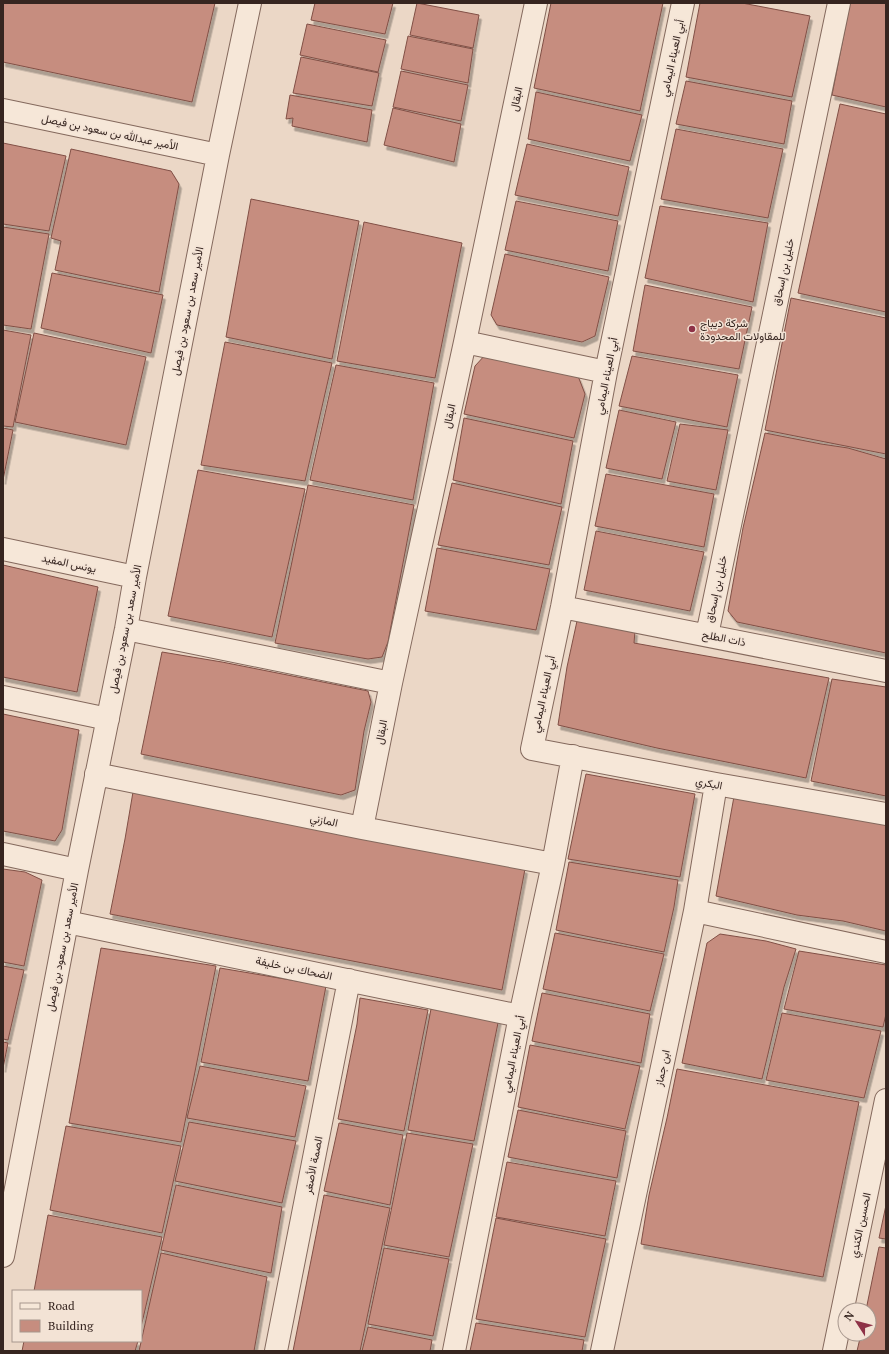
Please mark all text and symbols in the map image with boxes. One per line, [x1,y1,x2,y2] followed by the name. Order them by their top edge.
[657,18,690,98] street label: أبي العيناء اليمامي
[507,85,525,113] street label: البقال
[40,111,180,153] street label: الأمير عبدالله بن سعود بن فيصل
[769,237,797,307] street label: خليل بن إسحاق
[168,245,206,377] street label: الأمير سعد بن سعود بن فيصل
[700,316,785,343] place label: شركة ديباج للمقاولات المحدودة
[687,324,697,334] marker: شركة ديباج للمقاولات المحدودة
[592,336,623,416] street label: أبي العيناء اليمامي
[440,402,458,430] street label: البقال
[40,550,98,576] street label: يونس المفيد
[702,554,730,624] street label: خليل بن إسحاق
[106,563,144,695] street label: الأمير سعد بن سعود بن فيصل
[701,627,747,650] street label: ذات الطلح
[528,654,561,734] street label: أبي العيناء اليمامي
[372,718,390,746] street label: البقال
[694,774,724,795] street label: البكري
[308,810,339,833] street label: المازني
[43,881,81,1013] street label: الأمير سعد بن سعود بن فيصل
[254,953,334,983] street label: الضحاك بن خليفة
[499,1014,530,1094] street label: أبي العيناء اليمامي
[651,1049,673,1088] street label: ابن جماز
[300,1135,325,1196] street label: الصمة الأصغر
[846,1191,877,1259] street label: الحسين الكندي
[12,1290,142,1342] legend
[48,1298,75,1313] text: Road
[837,1302,877,1342] north arrow
[841,1308,857,1324] text: N
[48,1318,94,1333] text: Building

